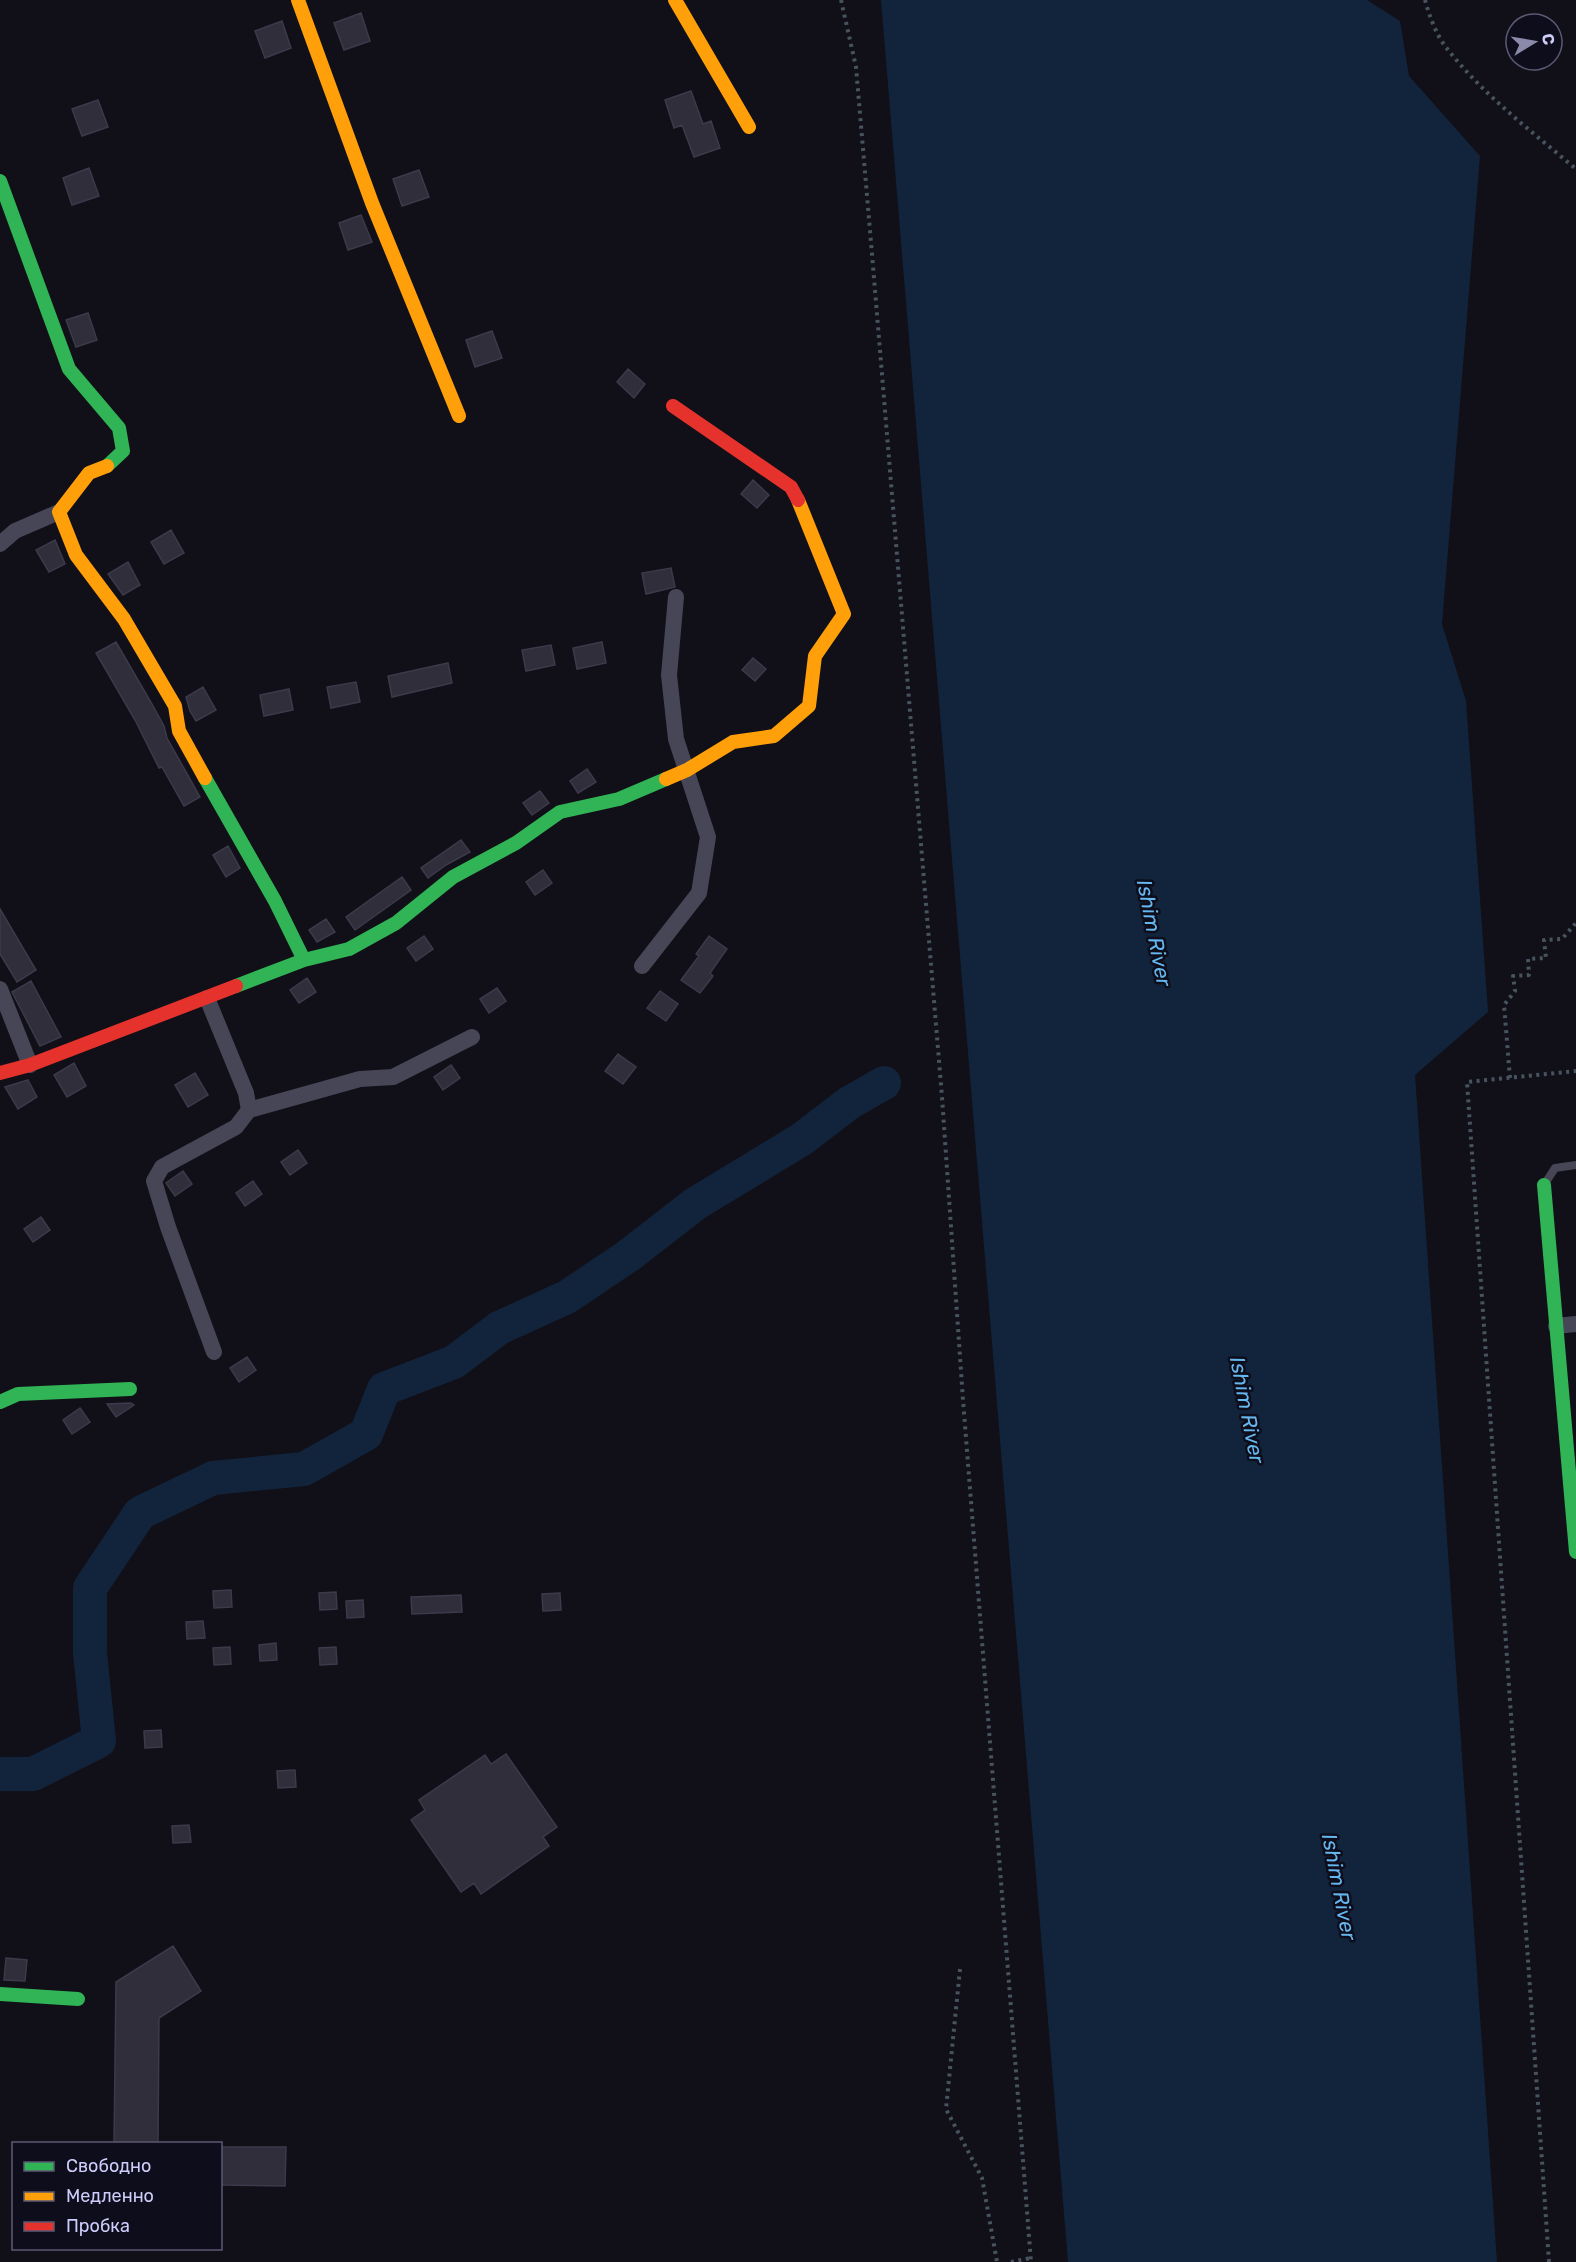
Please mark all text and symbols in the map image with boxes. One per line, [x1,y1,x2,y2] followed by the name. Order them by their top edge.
[1504,12,1564,72] north arrow
[1538,32,1559,47] text: С
[1132,877,1177,989] water label: Ishim River
[1225,1354,1270,1466] water label: Ishim River
[1317,1831,1362,1943] water label: Ishim River
[12,2142,222,2250] legend
[66,2155,151,2177] text: Свободно
[66,2185,154,2207] text: Медленно
[66,2215,130,2237] text: Пробка

